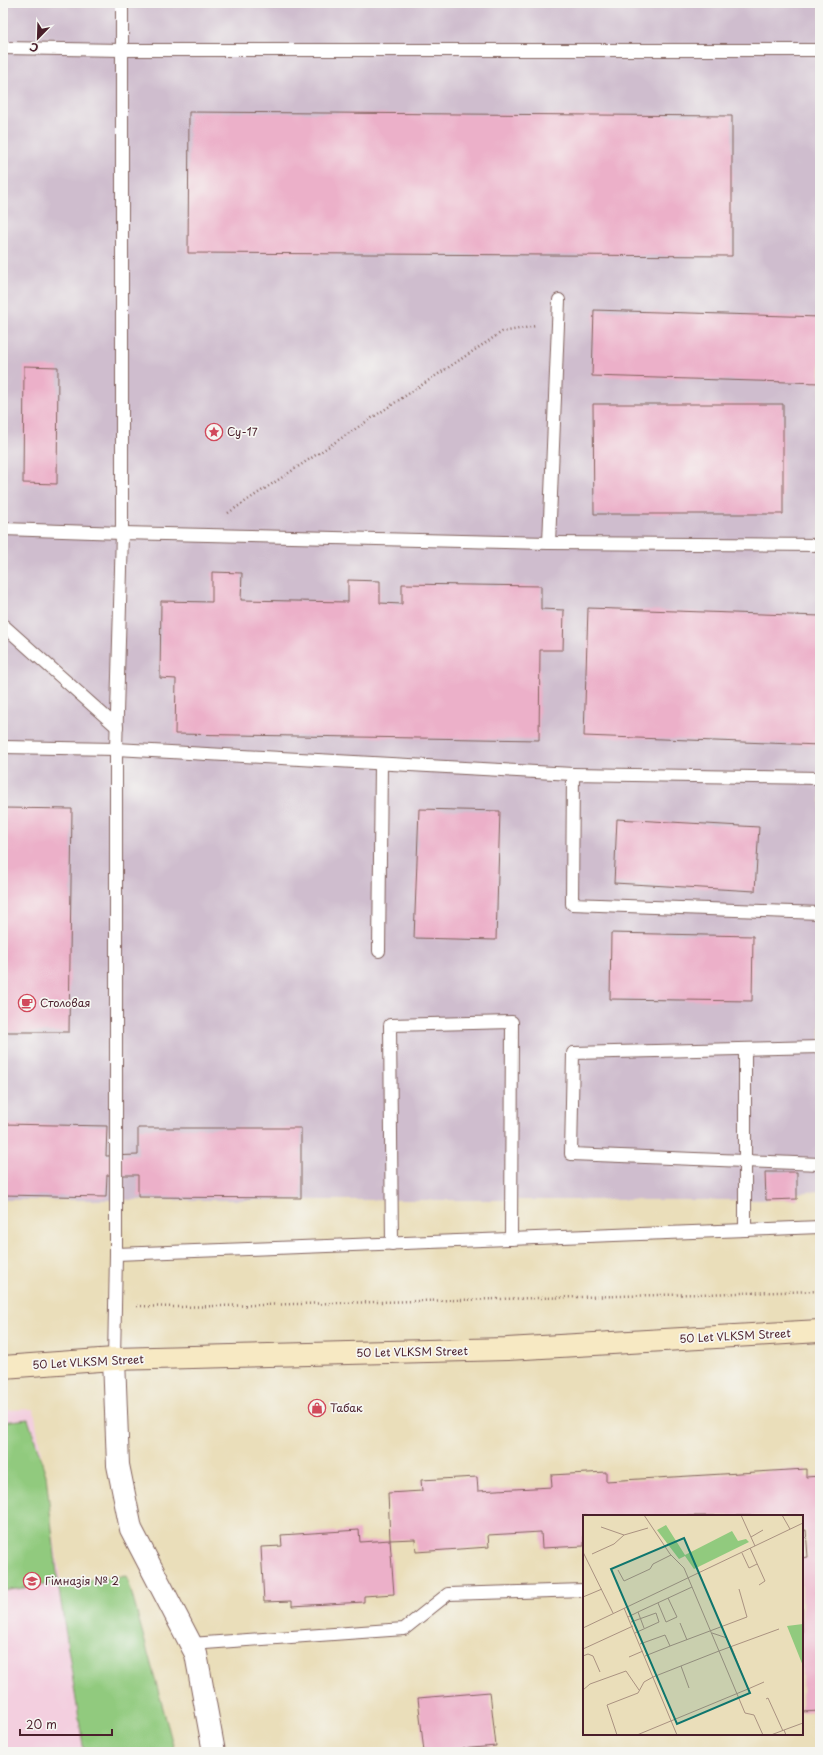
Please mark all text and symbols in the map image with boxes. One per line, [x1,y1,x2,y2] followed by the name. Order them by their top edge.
[18,18,58,58] north arrow
[27,38,41,57] text: С
[204,422,224,442] place icon: Су-17
[227,423,258,440] place label: Су-17
[17,993,37,1013] cafe icon: Столовая
[40,994,91,1011] place label: Столовая
[679,1324,792,1347] street label: 50 Let VLKSM Street
[356,1342,468,1361] street label: 50 Let VLKSM Street
[32,1350,145,1373] street label: 50 Let VLKSM Street
[307,1398,327,1418] shop icon: Табак
[330,1399,363,1416] place label: Табак
[583,1515,803,1735] inset map
[22,1571,42,1591] school or university icon: Гімназія № 2
[45,1572,119,1589] place label: Гімназія № 2
[20,1711,112,1737] scale bar
[26,1715,57,1733] text: 20 m

